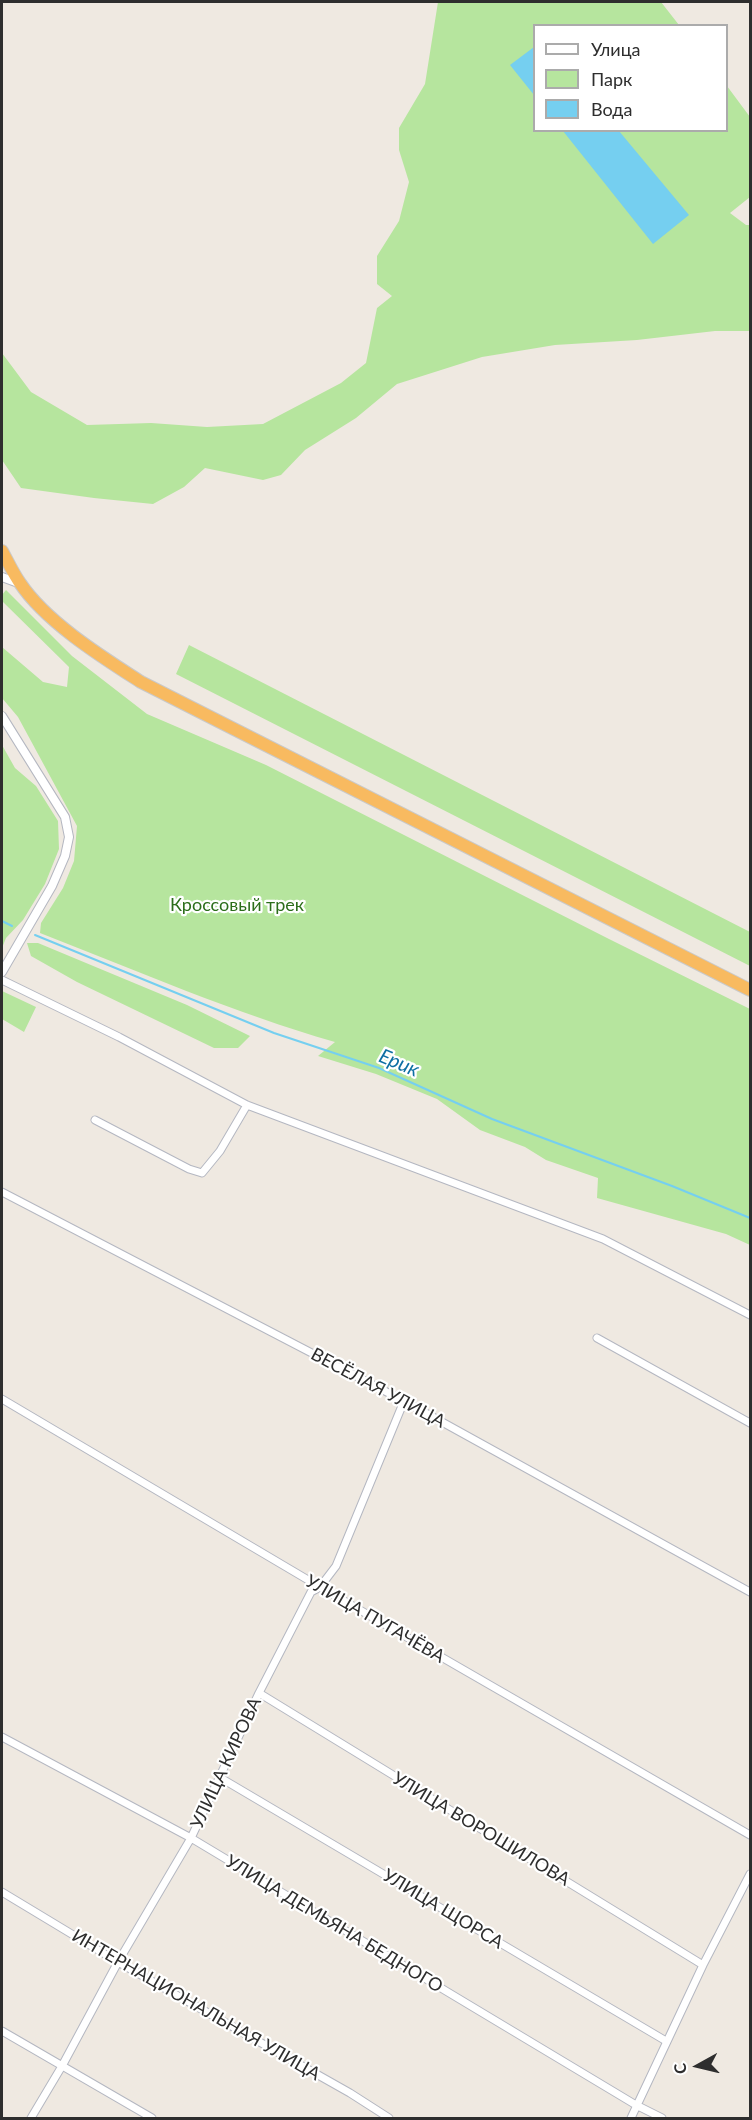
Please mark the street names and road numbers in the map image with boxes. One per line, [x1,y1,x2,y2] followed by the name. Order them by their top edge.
[307,1343,449,1433] street label: ВЕСЁЛАЯ УЛИЦА
[301,1570,449,1668] street label: УЛИЦА ПУГАЧЁВА
[186,1694,266,1832] street label: УЛИЦА КИРОВА
[388,1767,574,1891] street label: УЛИЦА ВОРОШИЛОВА
[221,1850,447,1998] street label: УЛИЦА ДЕМЬЯНА БЕДНОГО
[379,1864,507,1954] street label: УЛИЦА ЩОРСА
[68,1925,324,2085] street label: ИНТЕРНАЦИОНАЛЬНАЯ УЛИЦА

